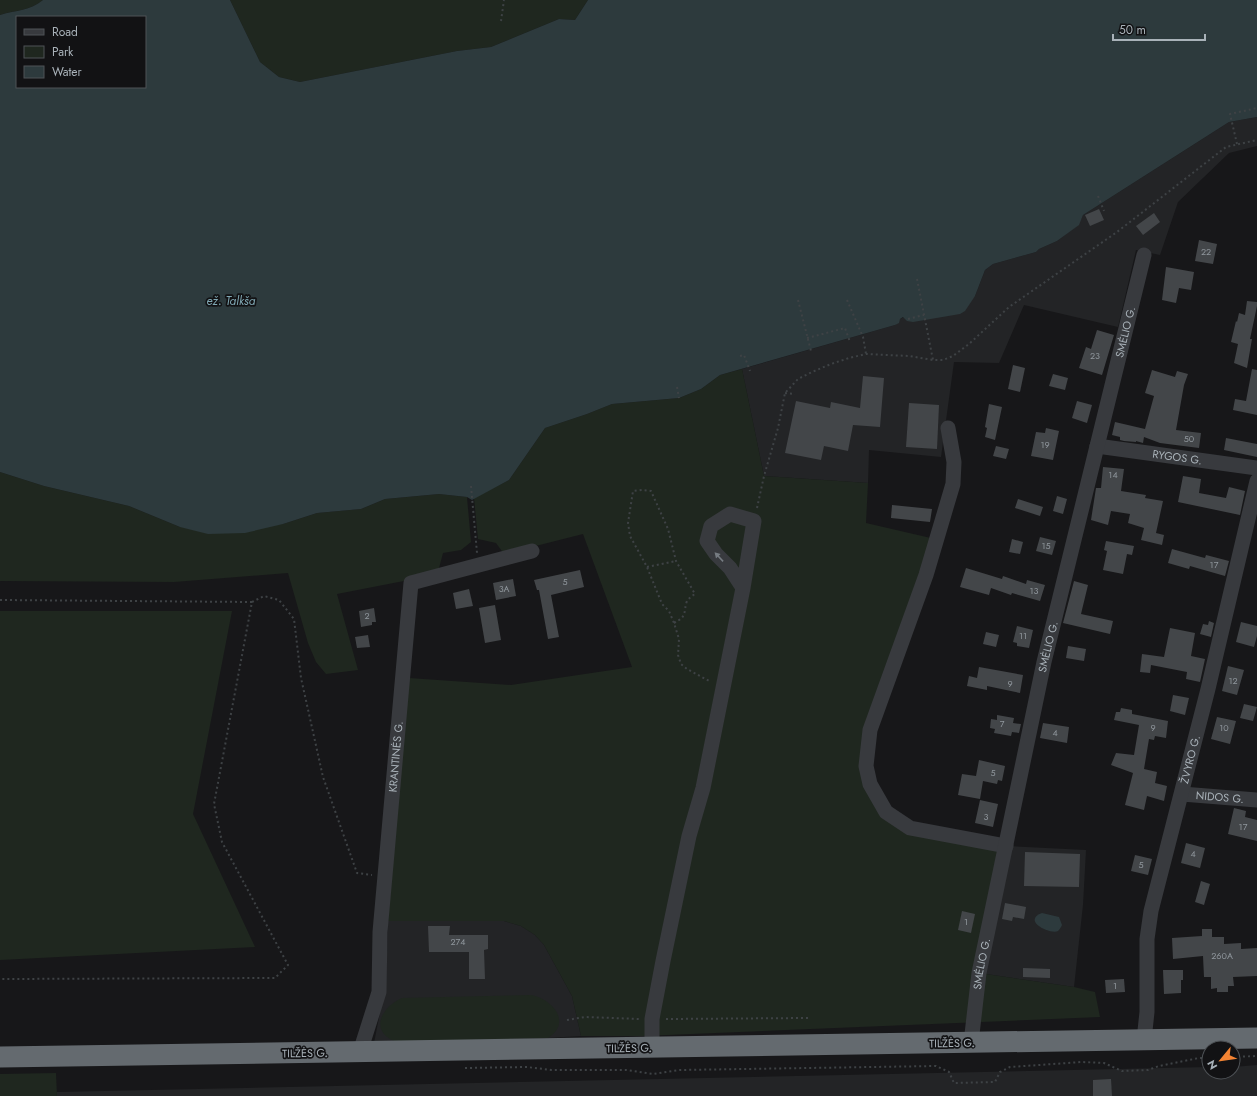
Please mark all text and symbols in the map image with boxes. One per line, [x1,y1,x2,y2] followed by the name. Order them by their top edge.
[16,16,146,88] legend
[1113,16,1205,42] scale bar
[1119,21,1146,39] text: 50 m
[52,23,78,41] text: Road
[52,43,74,61] text: Park
[52,63,83,81] text: Water
[1201,245,1211,258] house number: 22
[207,292,256,310] water label: ež. Talkša
[1111,305,1139,359] street label: SMĖLIO G.
[1090,349,1100,362] house number: 23
[1184,432,1195,445] house number: 50
[1040,438,1050,451] house number: 19
[1151,446,1203,468] street label: RYGOS G.
[1108,468,1118,481] house number: 14
[1041,539,1051,552] house number: 15
[714,552,724,562] one-way arrow
[1210,558,1219,571] house number: 17
[562,575,568,588] house number: 5
[499,582,509,595] house number: 3A
[1030,584,1039,597] house number: 13
[364,609,370,622] house number: 2
[1034,619,1062,674] street label: SMĖLIO G.
[1019,629,1027,642] house number: 11
[1228,674,1238,687] house number: 12
[1007,677,1013,690] house number: 9
[1000,717,1005,730] house number: 7
[384,720,407,793] street label: KRANTINĖS G.
[1150,721,1156,734] house number: 9
[1219,721,1229,734] house number: 10
[1052,726,1058,739] house number: 4
[1176,733,1204,785] street label: ŽVYRO G.
[990,766,996,779] house number: 5
[1195,787,1245,807] street label: NIDOS G.
[984,810,989,823] house number: 3
[1239,820,1248,833] house number: 17
[1190,847,1196,860] house number: 4
[1138,858,1144,871] house number: 5
[964,915,968,928] house number: 1
[450,935,466,948] house number: 274
[969,936,994,990] street label: SMĖLIO G.
[1211,949,1233,962] house number: 260A
[1113,979,1117,992] house number: 1
[929,1035,975,1051] street label: TILŽĖS G.
[606,1040,652,1056] street label: TILŽĖS G.
[1201,1040,1241,1080] north arrow
[282,1045,328,1061] street label: TILŽĖS G.
[1203,1057,1221,1073] text: N

